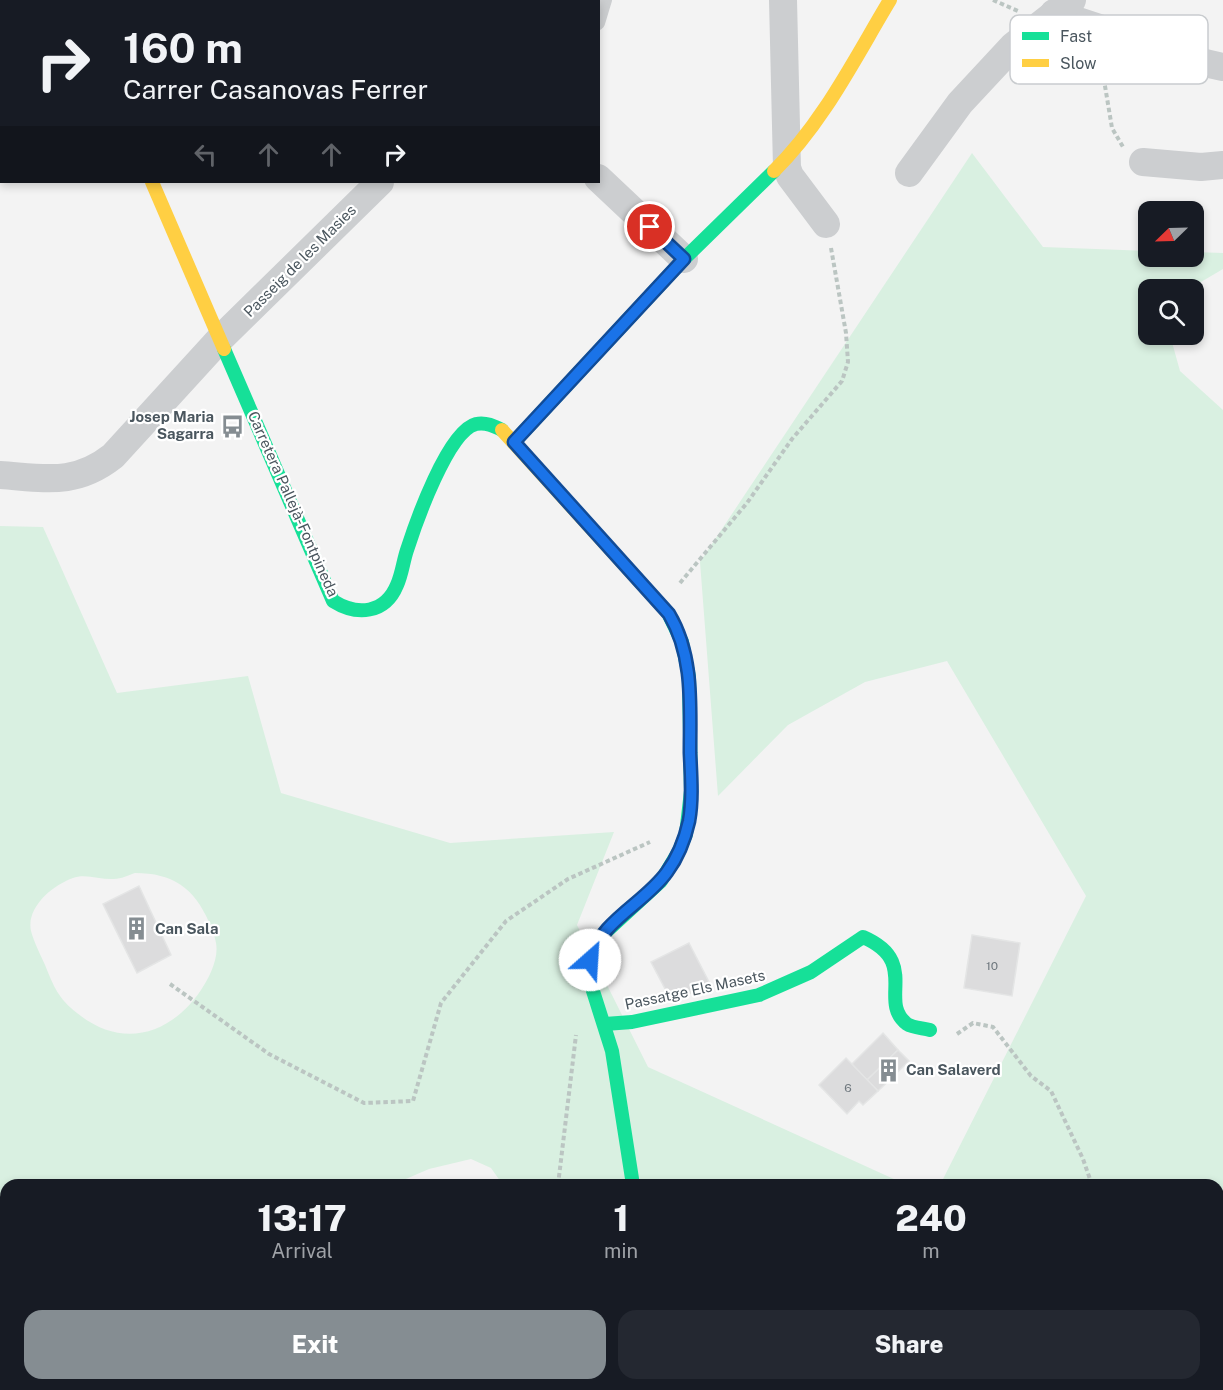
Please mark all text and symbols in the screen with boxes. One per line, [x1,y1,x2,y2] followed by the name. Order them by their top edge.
[1010,15,1208,84] legend
[123,23,243,72] text: 160 m
[24,24,102,102] icon: right
[1060,27,1092,46] text: Fast
[1060,54,1097,73] text: Slow
[123,73,428,105] text: Carrer Casanovas Ferrer
[189,138,222,171] icon: left
[252,138,285,171] icon: ahead
[315,138,348,171] icon: ahead
[378,138,411,171] icon: right
[240,201,359,320] street label: Passeig de les Masies
[624,201,675,252] pin
[1138,201,1204,267] north arrow
[1138,201,1204,345] map controls
[633,210,666,243] icon: arrive
[1138,279,1204,345] button: search
[129,408,214,442] place label: Josep Maria Sagarra
[245,409,342,599] street label: Carretera Pallejà-Fontpineda
[219,413,245,439] bus stop icon: Josep Maria Sagarra
[124,916,150,942] building icon: Can Sala
[155,920,218,937] place label: Can Sala
[558,928,622,992] position arrow
[986,959,998,973] house number: 10
[623,966,767,1013] street label: Passatge Els Masets
[875,1057,901,1083] building icon: Can Salaverd
[906,1061,1001,1078] place label: Can Salaverd
[844,1081,852,1095] house number: 6
[257,1197,347,1239] text: 13:17
[613,1197,629,1239] text: 1
[895,1197,967,1239] text: 240
[271,1239,333,1263] text: Arrival
[604,1239,638,1263] text: min
[922,1239,940,1263] text: m
[24,1310,606,1379] button: Exit
[618,1310,1200,1379] button: Share

